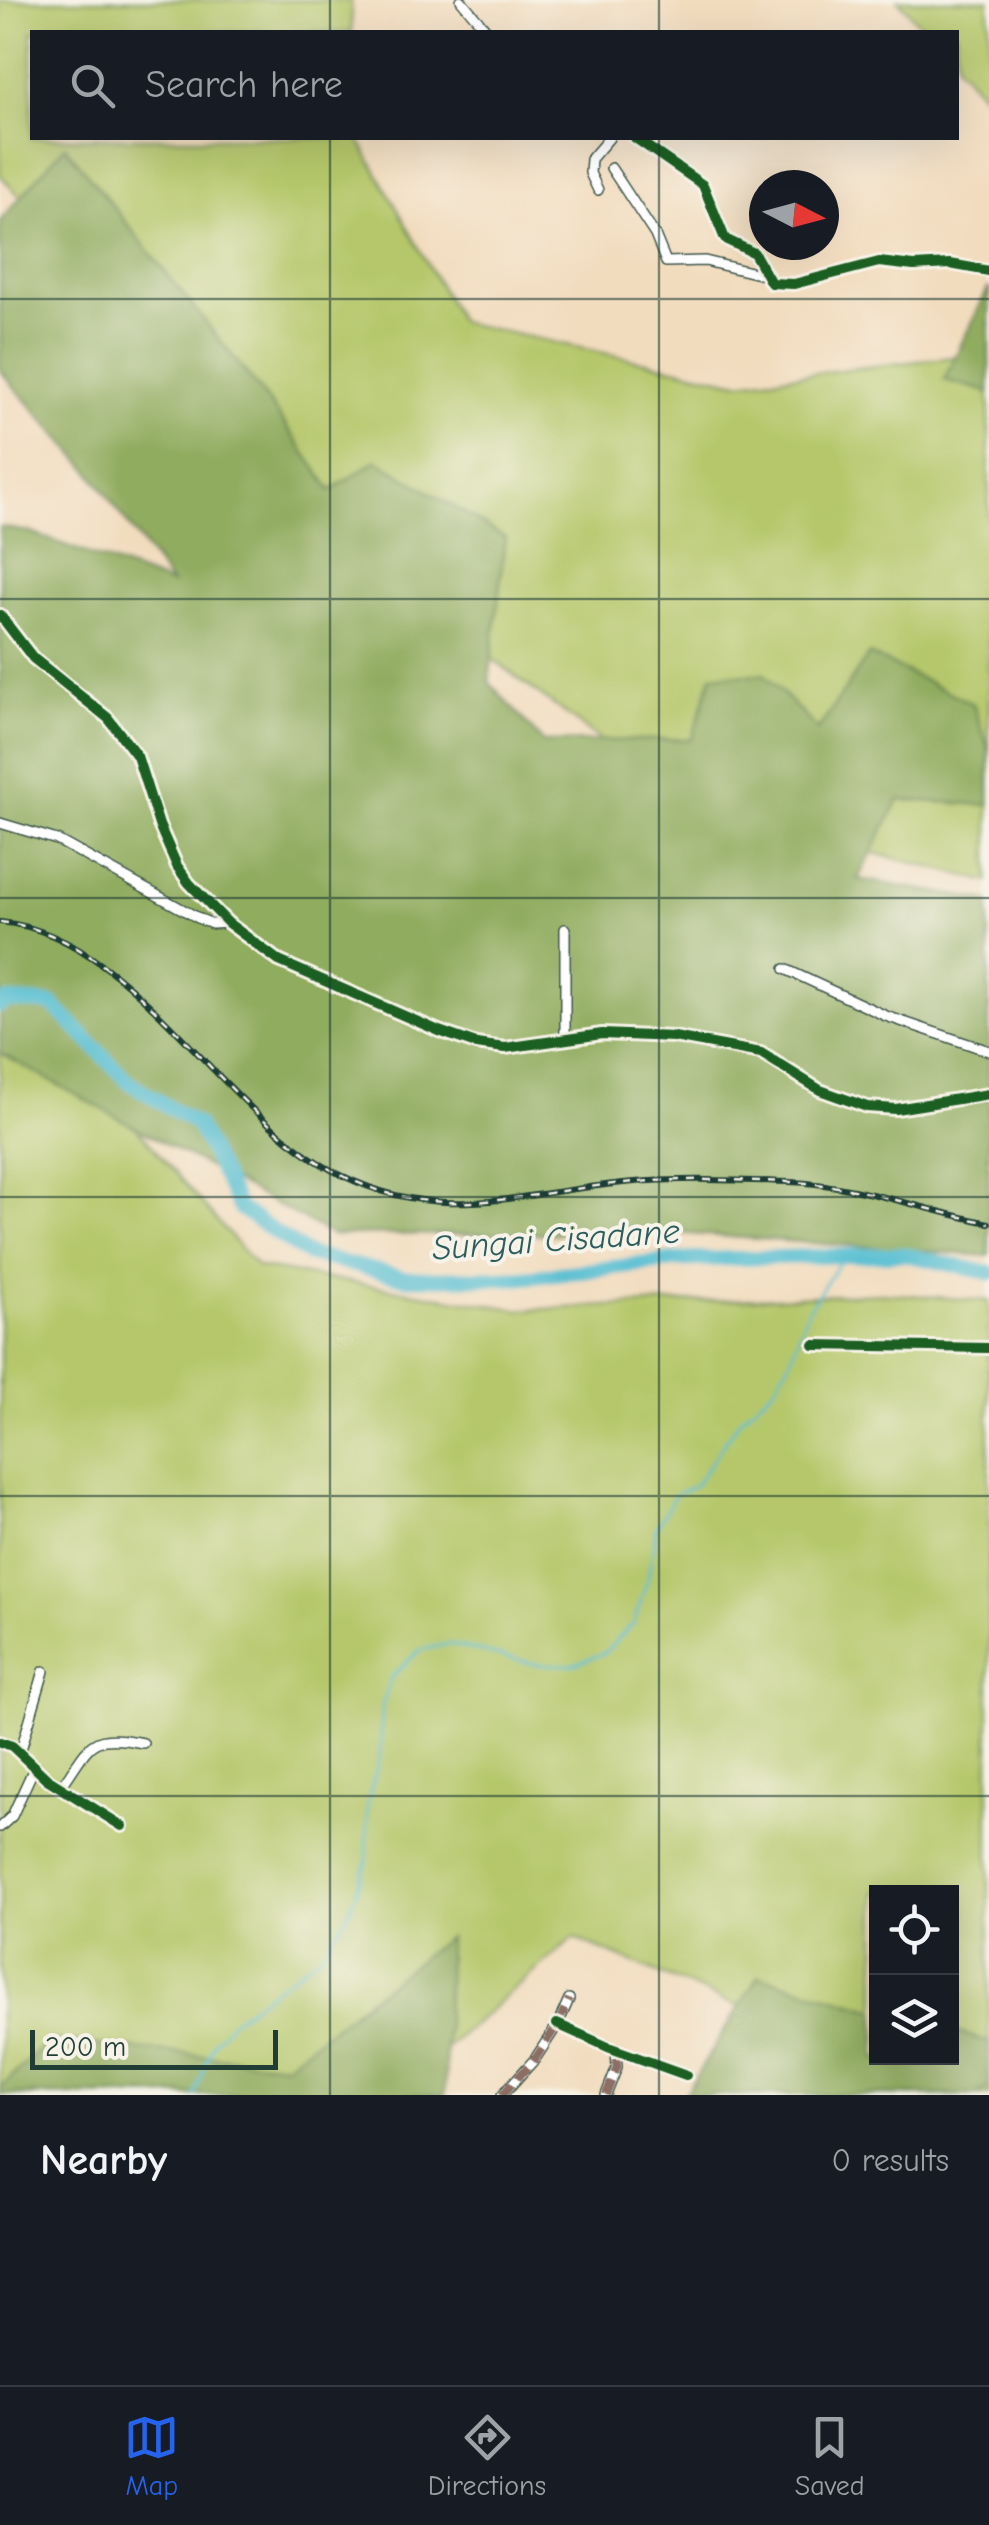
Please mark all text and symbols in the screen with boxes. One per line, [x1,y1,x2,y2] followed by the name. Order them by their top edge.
[30,30,959,140] search box
[65,58,120,113] icon: search
[145,63,343,107] text: Search here
[749,170,839,260] north arrow
[431,1210,681,1269] water label: Sungai Cisadane
[869,1885,959,2065] map controls
[869,1885,959,1975] button: locate
[869,1975,959,2065] button: layers
[30,2025,278,2070] scale bar
[45,2031,126,2063] text: 200 m
[40,2136,167,2185] text: Nearby
[832,2142,949,2179] text: 0 results
[124,2410,179,2502] tab: Map
[428,2410,546,2502] tab: Directions
[795,2410,865,2502] tab: Saved

